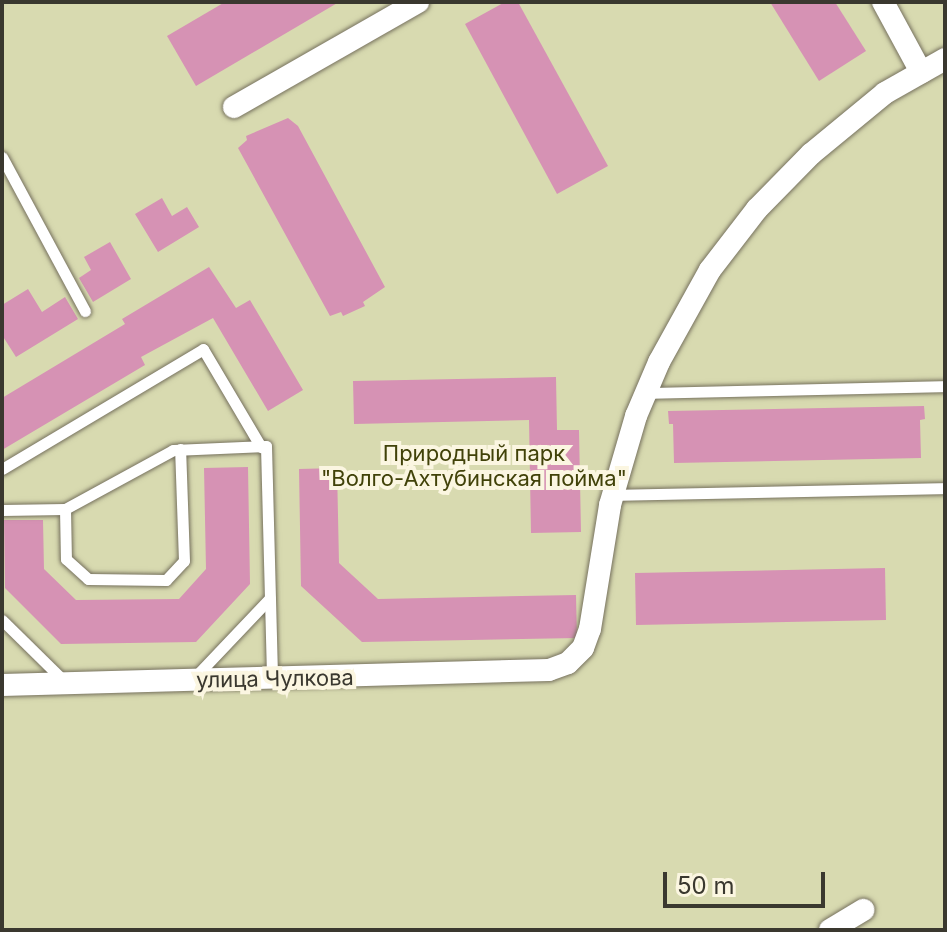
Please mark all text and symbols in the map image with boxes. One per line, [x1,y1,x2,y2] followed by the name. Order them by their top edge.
[321,440,627,492] park label: Природный парк "Волго-Ахтубинская пойма"
[196,664,354,694] street label: улица Чулкова
[667,856,829,906] scale bar
[677,871,735,900] text: 50 m

